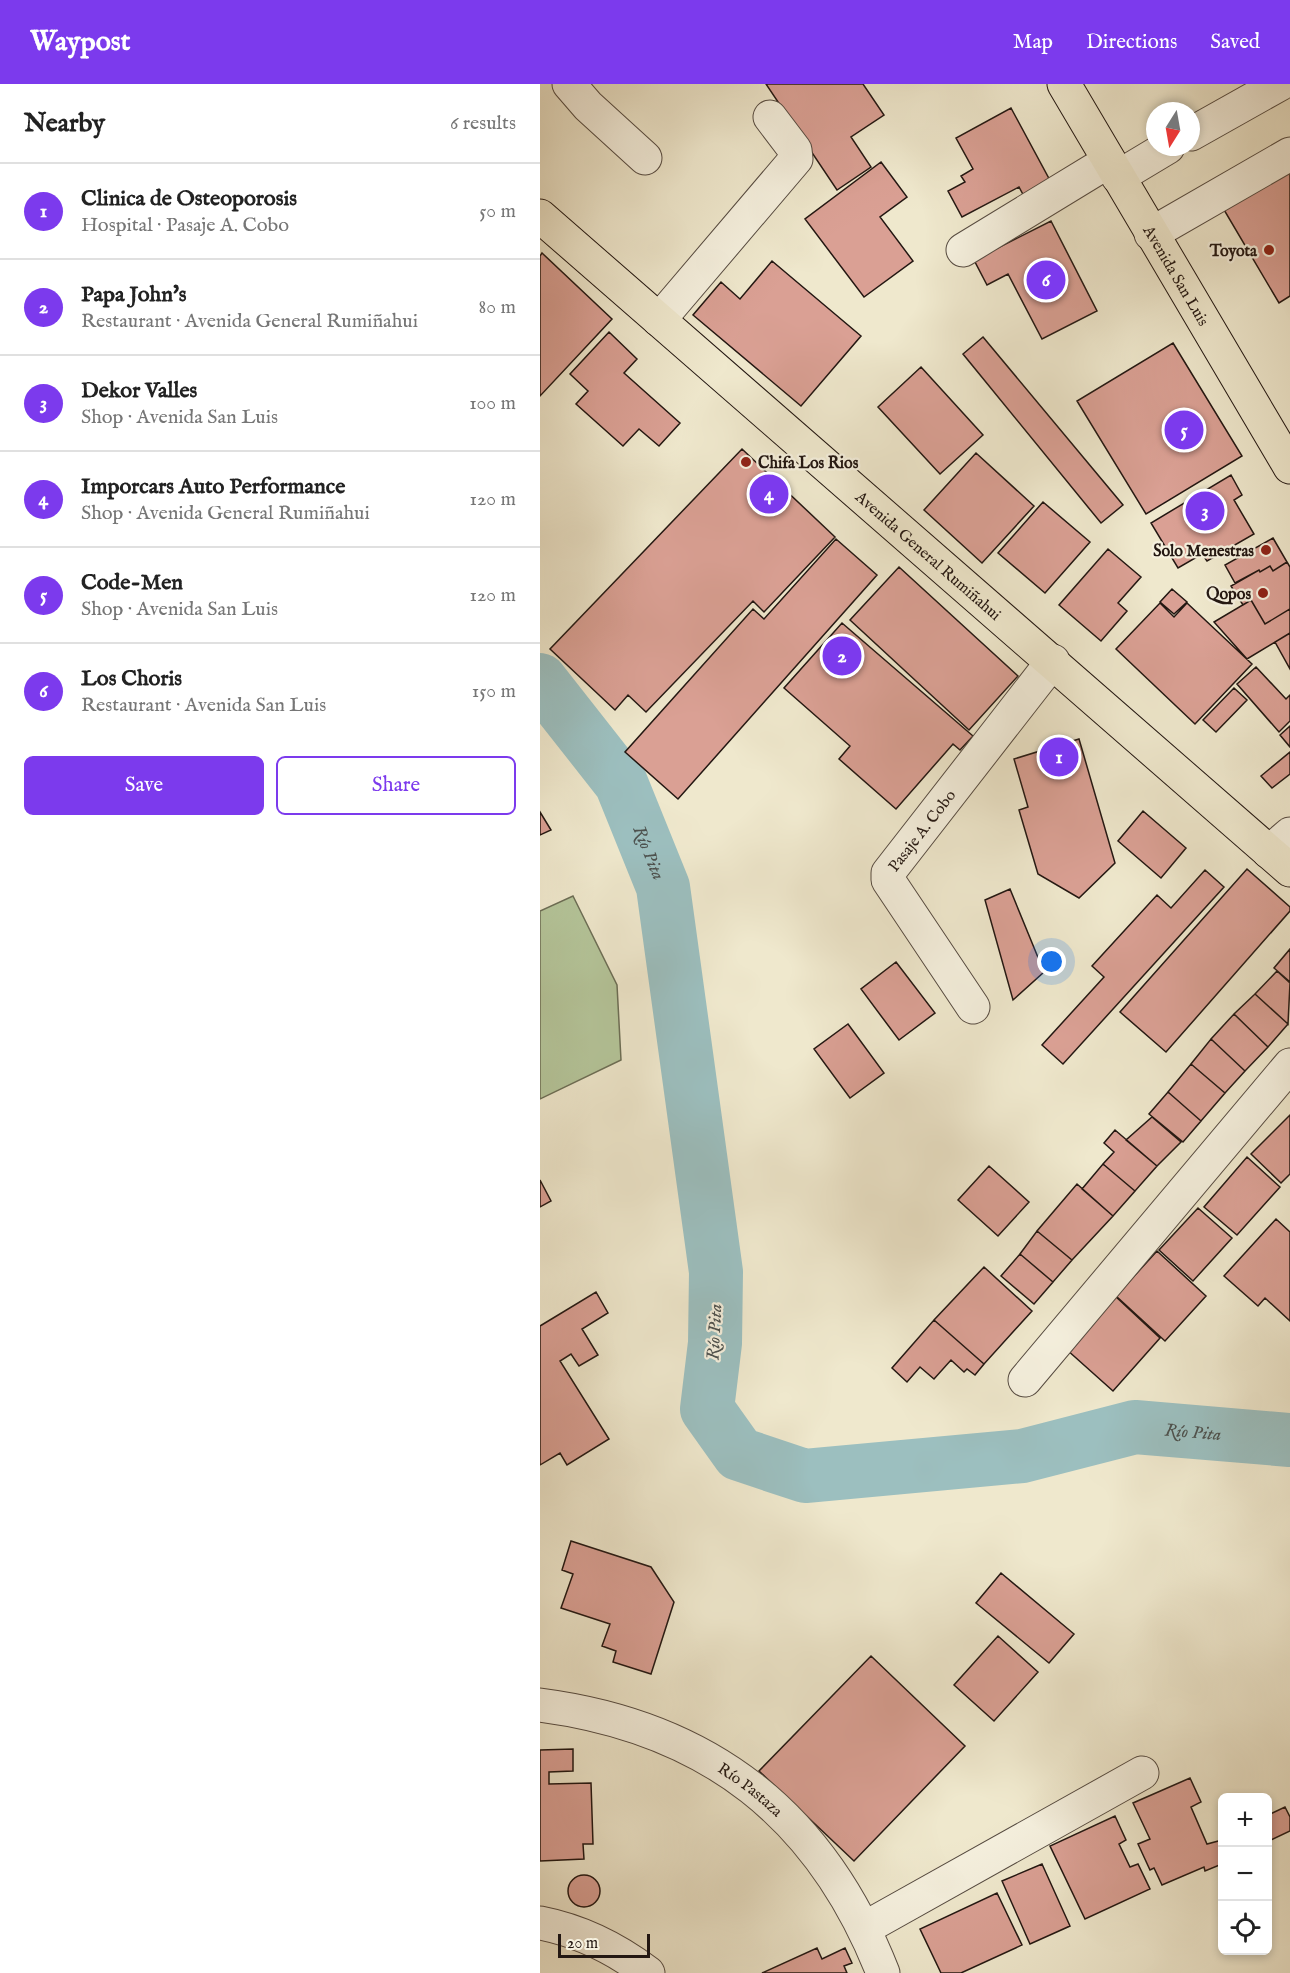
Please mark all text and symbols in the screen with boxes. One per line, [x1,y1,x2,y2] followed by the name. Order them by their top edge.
[30,25,130,60] text: Waypost
[1013,29,1053,56] text: Map
[1086,29,1177,56] text: Directions
[1210,29,1260,56] text: Saved
[1146,102,1200,156] north arrow
[24,107,105,140] text: Nearby
[450,111,516,136] text: 6 results
[81,185,297,213] text: Clinica de Osteoporosis
[40,199,47,224] text: 1
[479,199,516,224] text: 50 m
[81,213,289,238] text: Hospital · Pasaje A. Cobo
[1137,221,1213,330] street label: Avenida San Luis
[1209,242,1258,262] place label: Toyota
[1262,243,1276,257] marker: Toyota
[1026,258,1066,302] pin: 6
[81,281,187,309] text: Papa John's
[39,295,48,320] text: 2
[479,295,516,320] text: 80 m
[81,309,418,334] text: Restaurant · Avenida General Rumiñahui
[81,377,197,405] text: Dekor Valles
[40,391,47,416] text: 3
[469,391,516,416] text: 100 m
[81,405,278,430] text: Shop · Avenida San Luis
[1164,408,1204,452] pin: 5
[758,454,859,474] place label: Chifa Los Rios
[739,455,753,469] marker: Chifa Los Rios
[750,472,788,516] pin: 4
[81,473,345,501] text: Imporcars Auto Performance
[39,487,48,512] text: 4
[470,487,516,512] text: 120 m
[850,487,1005,626] street label: Avenida General Rumiñahui
[1186,488,1224,534] pin: 3
[81,501,370,526] text: Shop · Avenida General Rumiñahui
[1153,542,1254,562] place label: Solo Menestras
[1259,543,1273,557] marker: Solo Menestras
[81,569,183,597] text: Code-Men
[40,583,47,608] text: 5
[470,583,516,608] text: 120 m
[1206,585,1251,605] place label: Qopos
[1256,586,1270,600] marker: Qopos
[81,597,278,622] text: Shop · Avenida San Luis
[822,634,862,678] pin: 2
[81,665,182,693] text: Los Choris
[39,679,48,704] text: 6
[472,679,516,704] text: 150 m
[81,693,326,718] text: Restaurant · Avenida San Luis
[1040,734,1078,780] pin: 1
[24,756,264,815] button: Save
[276,756,516,815] button: Share
[885,786,961,877] street label: Pasaje A. Cobo
[626,822,669,884] water label: Río Pita
[1037,947,1066,976] your location
[703,1303,728,1361] water label: Río Pita
[1164,1420,1222,1447] water label: Río Pita
[714,1759,786,1822] street label: Río Pastaza
[1218,1793,1272,1955] map controls
[1218,1793,1272,1847] button: +
[1218,1847,1272,1901] button: −
[1218,1901,1272,1955] button: locate
[558,1931,650,1958] scale bar
[567,1934,598,1954] text: 20 m

